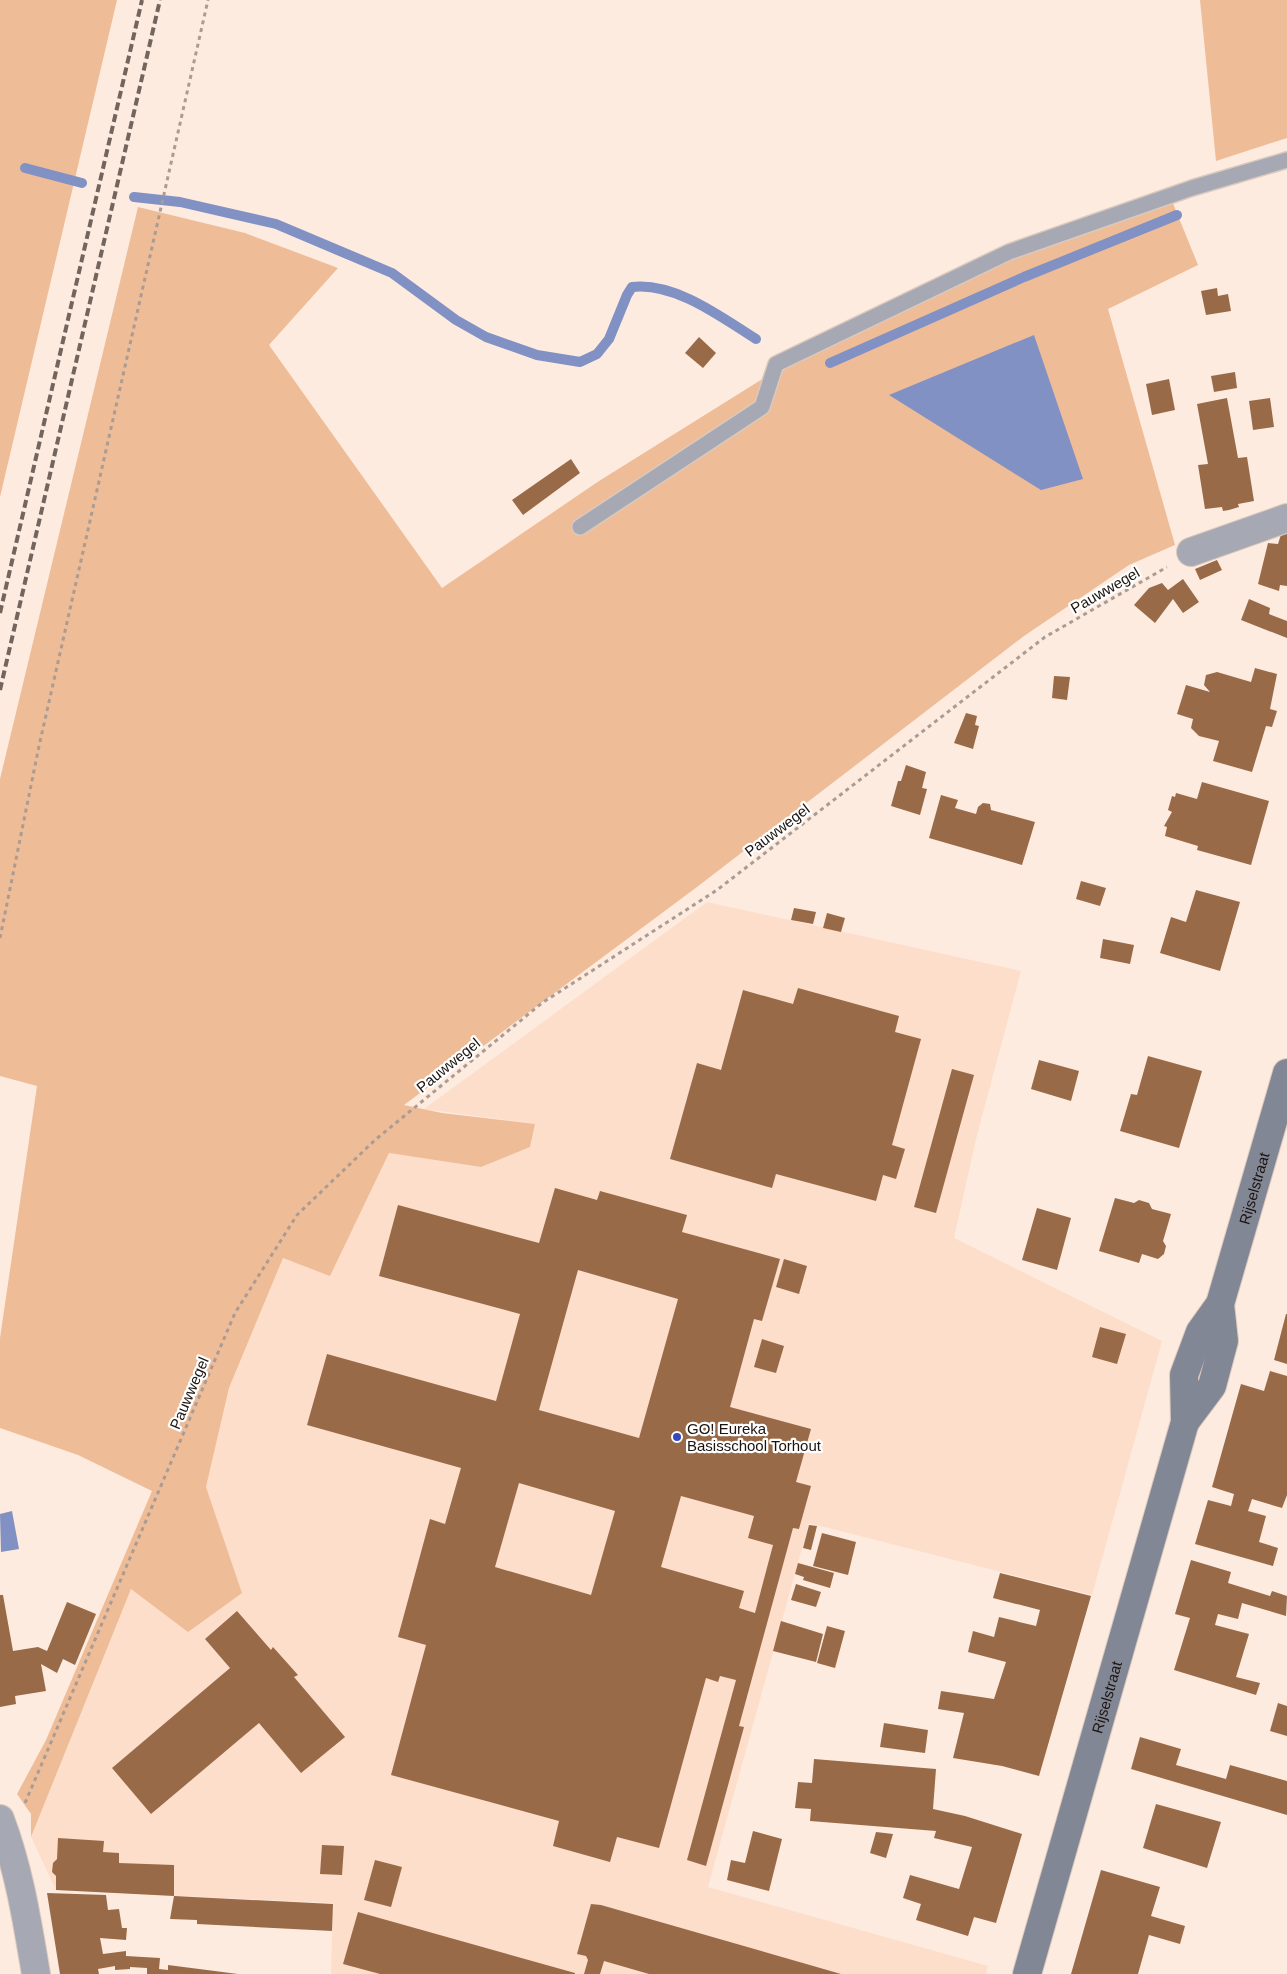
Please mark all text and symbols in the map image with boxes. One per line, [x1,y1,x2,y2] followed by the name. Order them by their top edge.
[1068,563,1142,617] street label: Pauwwegel
[741,800,813,860] street label: Pauwwegel
[413,1034,483,1096] street label: Pauwwegel
[1235,1149,1272,1226] street label: Rijselstraat
[166,1354,212,1432] street label: Pauwwegel
[687,1420,822,1454] place label: GO! Eureka Basisschool Torhout
[671,1431,683,1443] marker: GO! Eureka Basisschool Torhout
[1088,1658,1125,1735] street label: Rijselstraat

